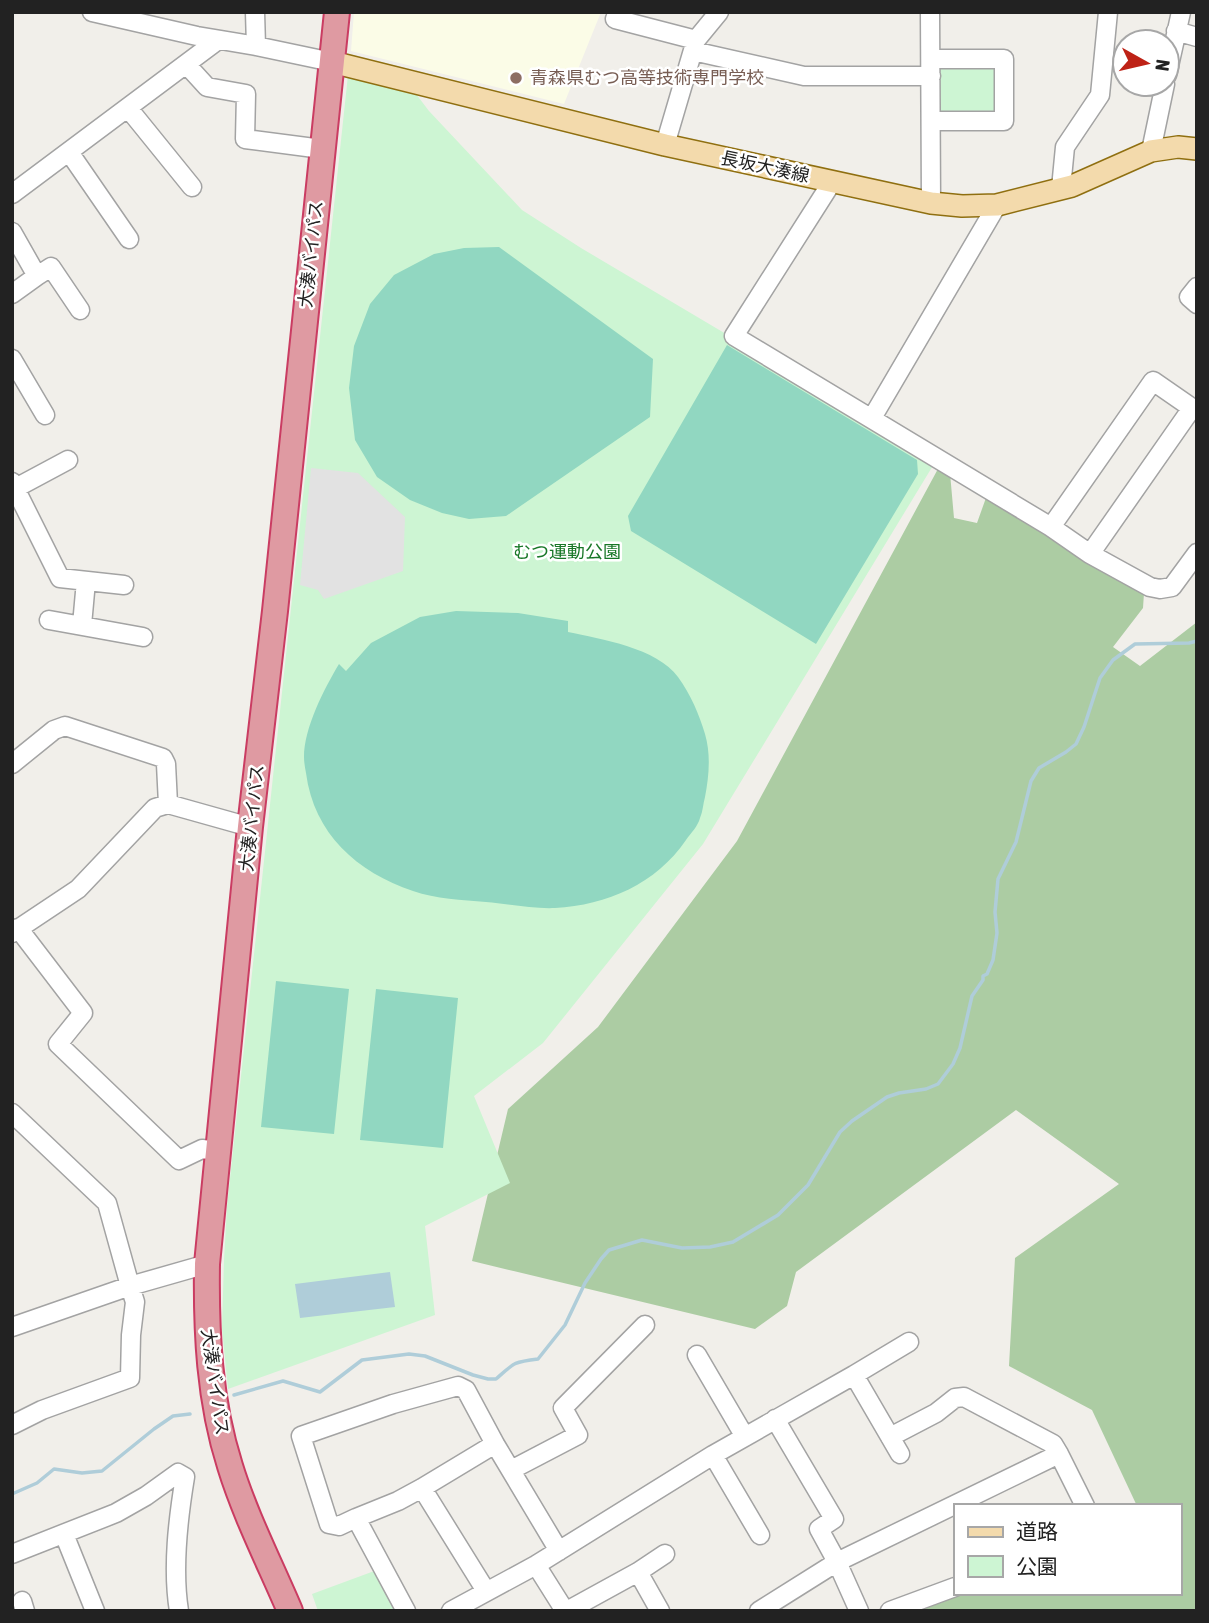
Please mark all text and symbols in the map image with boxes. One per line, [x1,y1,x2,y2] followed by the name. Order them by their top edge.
[1111,28,1181,98] north arrow
[1151,58,1175,72] text: N
[530,67,764,88] place label: 青森県むつ高等技術専門学校
[508,70,524,86] marker: 青森県むつ高等技術専門学校
[719,147,811,186] street label: 長坂大湊線
[294,199,327,309] street label: 大湊バイパス
[513,541,621,562] park label: むつ運動公園
[235,763,268,873] street label: 大湊バイパス
[198,1327,233,1437] street label: 大湊バイパス
[954,1504,1181,1595] legend
[1016,1519,1058,1543] text: 道路
[1016,1554,1058,1578] text: 公園

